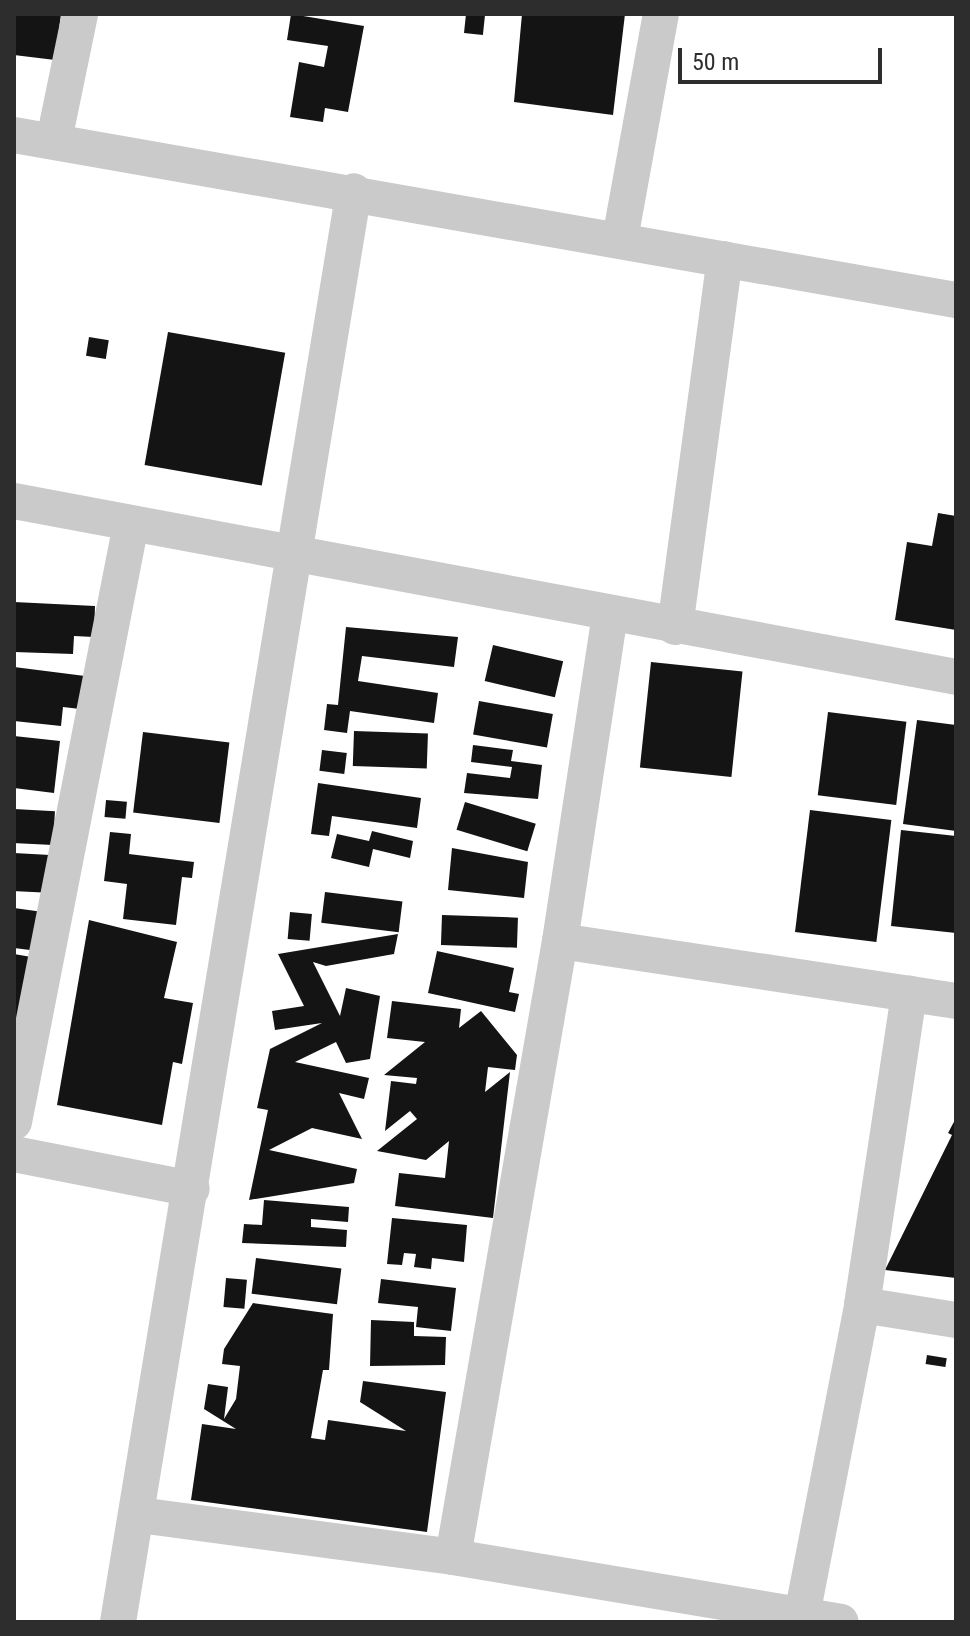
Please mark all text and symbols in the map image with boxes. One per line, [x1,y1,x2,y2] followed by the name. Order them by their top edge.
[682,32,886,82] scale bar
[692,48,739,76] text: 50 m

